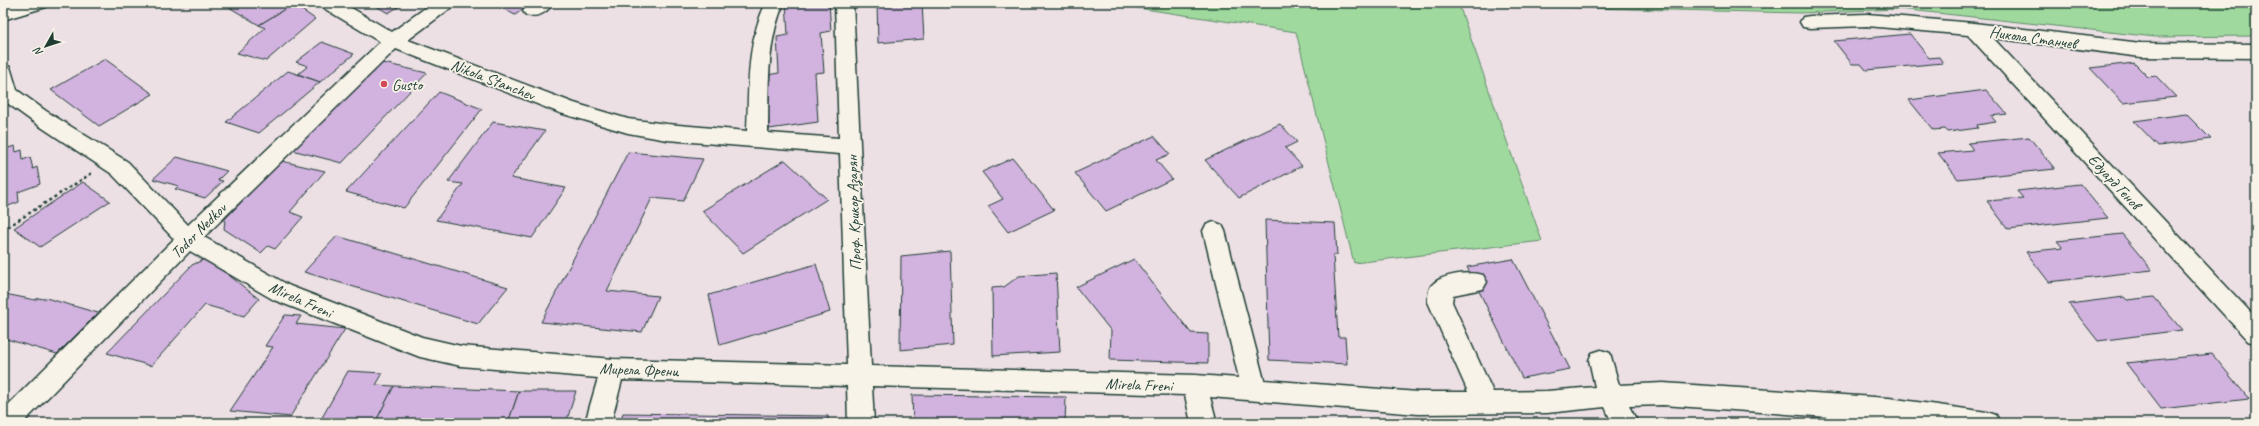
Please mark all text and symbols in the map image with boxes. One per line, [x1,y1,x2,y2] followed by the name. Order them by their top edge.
[1988,22,2081,54] street label: Никола Станчев
[26,26,66,66] north arrow
[29,44,46,59] text: N
[448,55,539,106] street label: Nikola Stanchev
[392,75,424,95] place label: Gusto
[379,79,389,89] marker: Gusto
[2084,150,2147,216] street label: Едуард Генов
[842,154,866,271] street label: Проф. Крикор Азарян
[167,197,232,263] street label: Todor Nedkov
[266,277,337,324] street label: Mirela Freni
[599,359,680,381] street label: Мирела Френи
[1105,374,1175,396] street label: Mirela Freni

